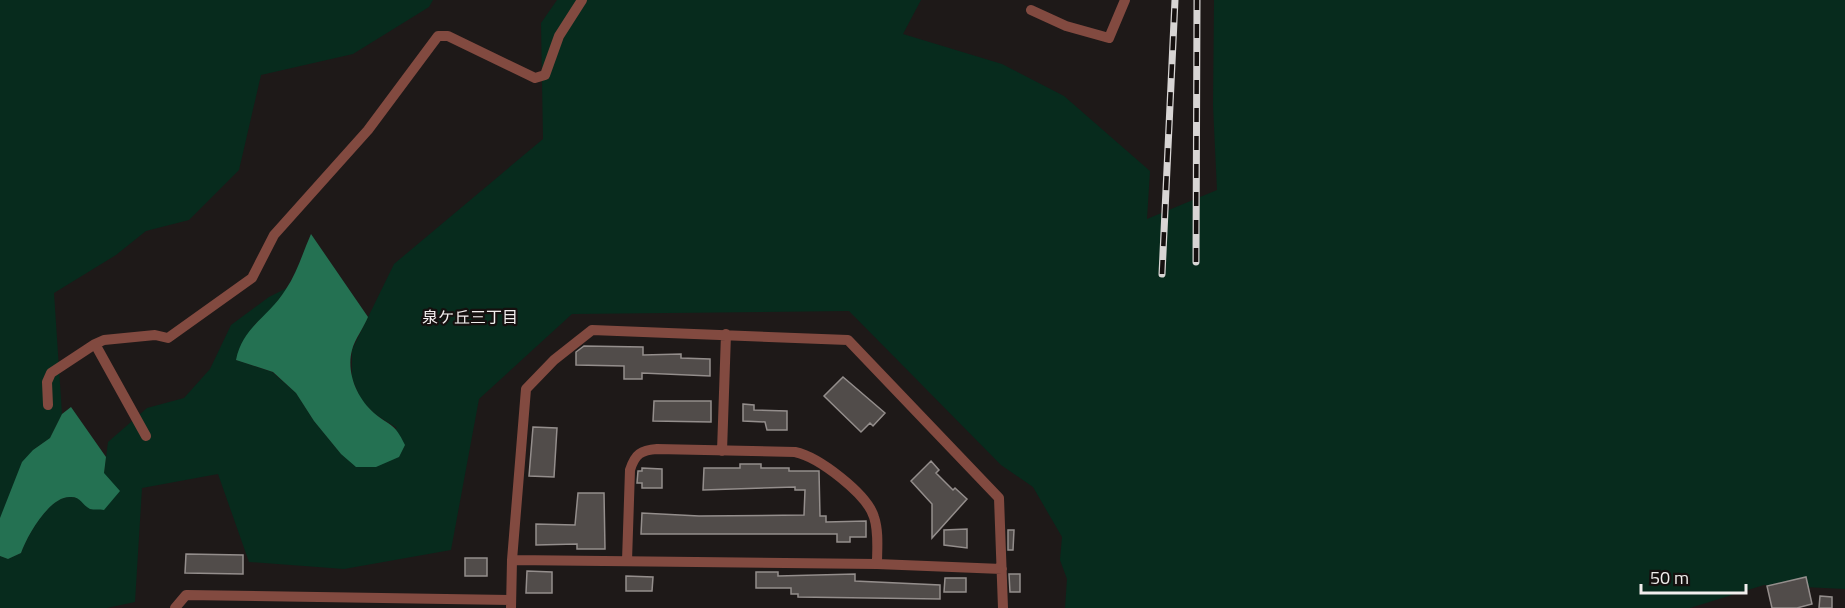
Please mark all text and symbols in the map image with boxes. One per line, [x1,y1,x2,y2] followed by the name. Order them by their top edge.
[422,305,518,329] district label: 泉ケ丘三丁目
[1641,557,1746,595] scale bar
[1650,564,1689,591] text: 50 m

